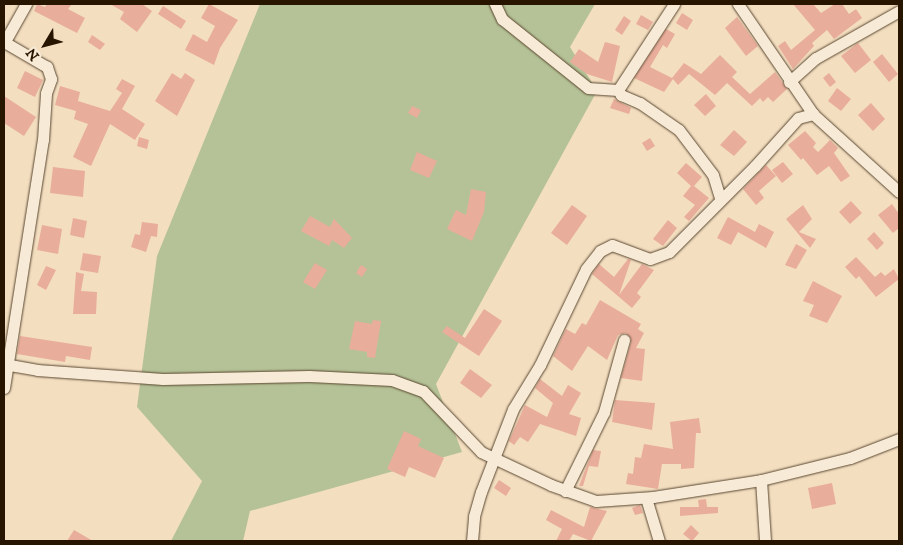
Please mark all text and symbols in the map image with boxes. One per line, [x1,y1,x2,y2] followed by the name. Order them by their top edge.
[20,20,70,70] north arrow
[22,44,44,64] text: N

